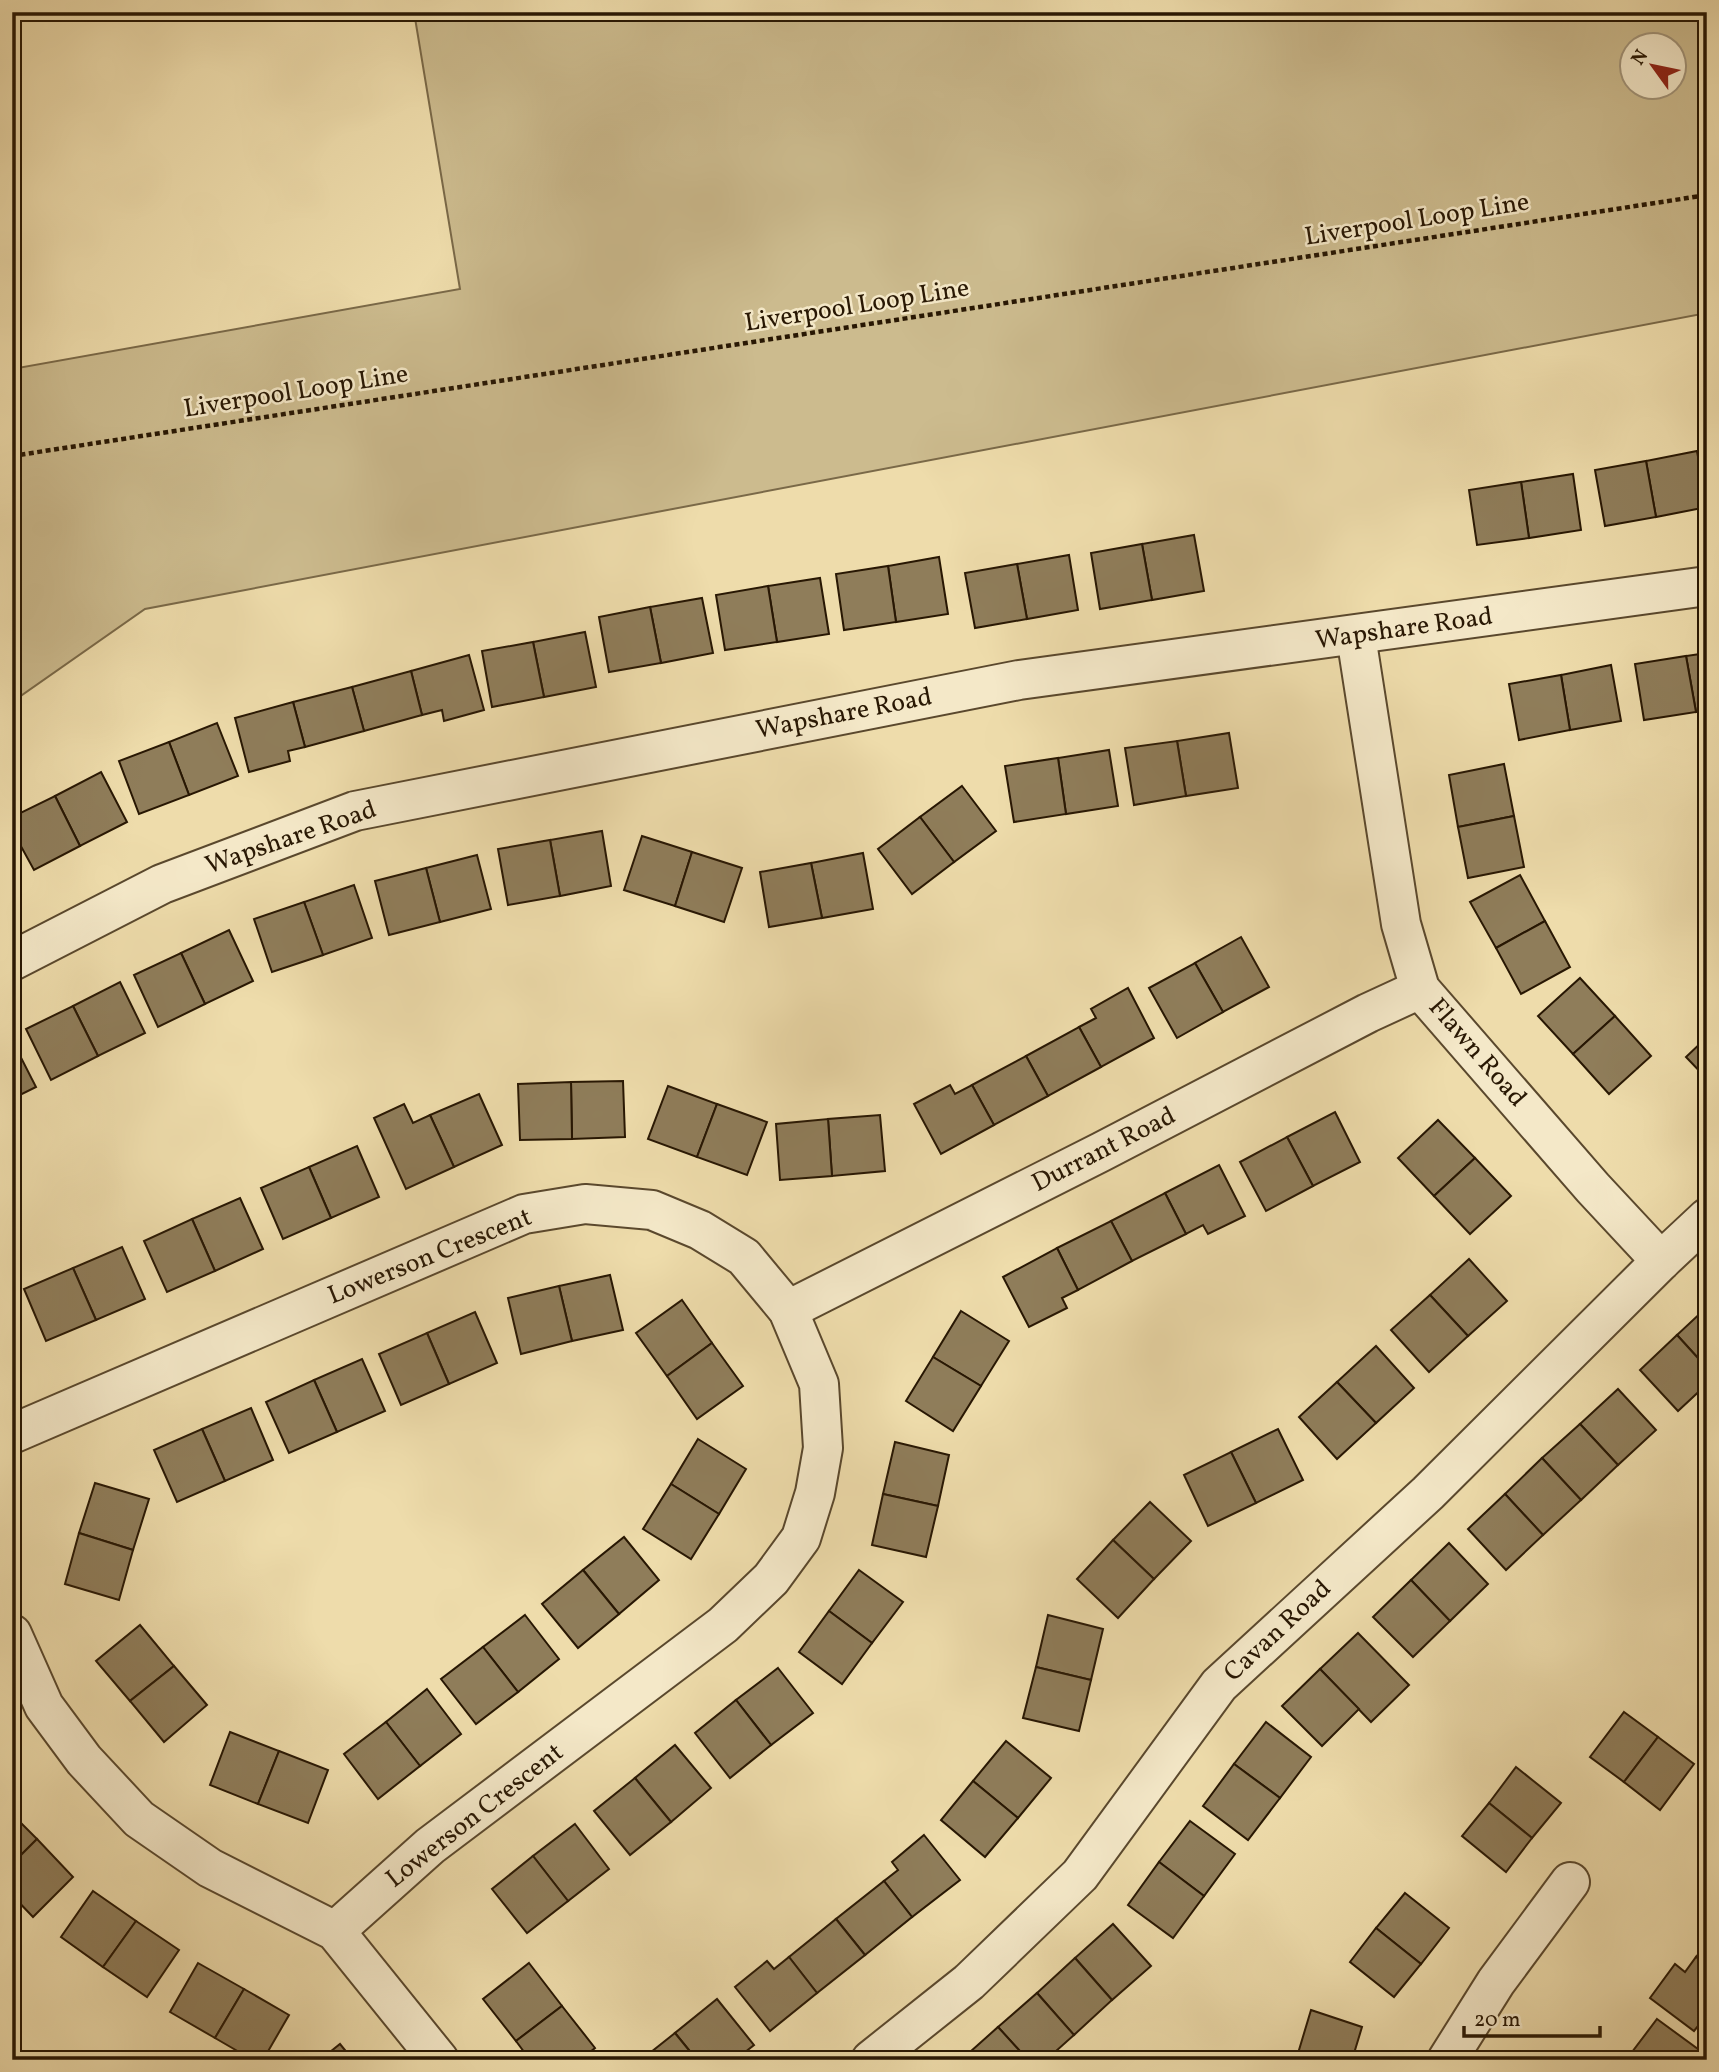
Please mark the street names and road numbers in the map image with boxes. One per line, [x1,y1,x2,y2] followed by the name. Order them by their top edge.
[1302,184,1532,256] street label: Liverpool Loop Line
[742,270,972,342] street label: Liverpool Loop Line
[181,356,411,428] street label: Liverpool Loop Line
[1313,599,1495,659] street label: Wapshare Road
[753,679,935,749] street label: Wapshare Road
[201,792,381,884] street label: Wapshare Road
[1419,991,1535,1115] street label: Flawn Road
[1026,1098,1182,1202] street label: Durrant Road
[323,1200,537,1314] street label: Lowerson Crescent
[1216,1572,1340,1690] street label: Cavan Road
[378,1735,572,1897] street label: Lowerson Crescent

